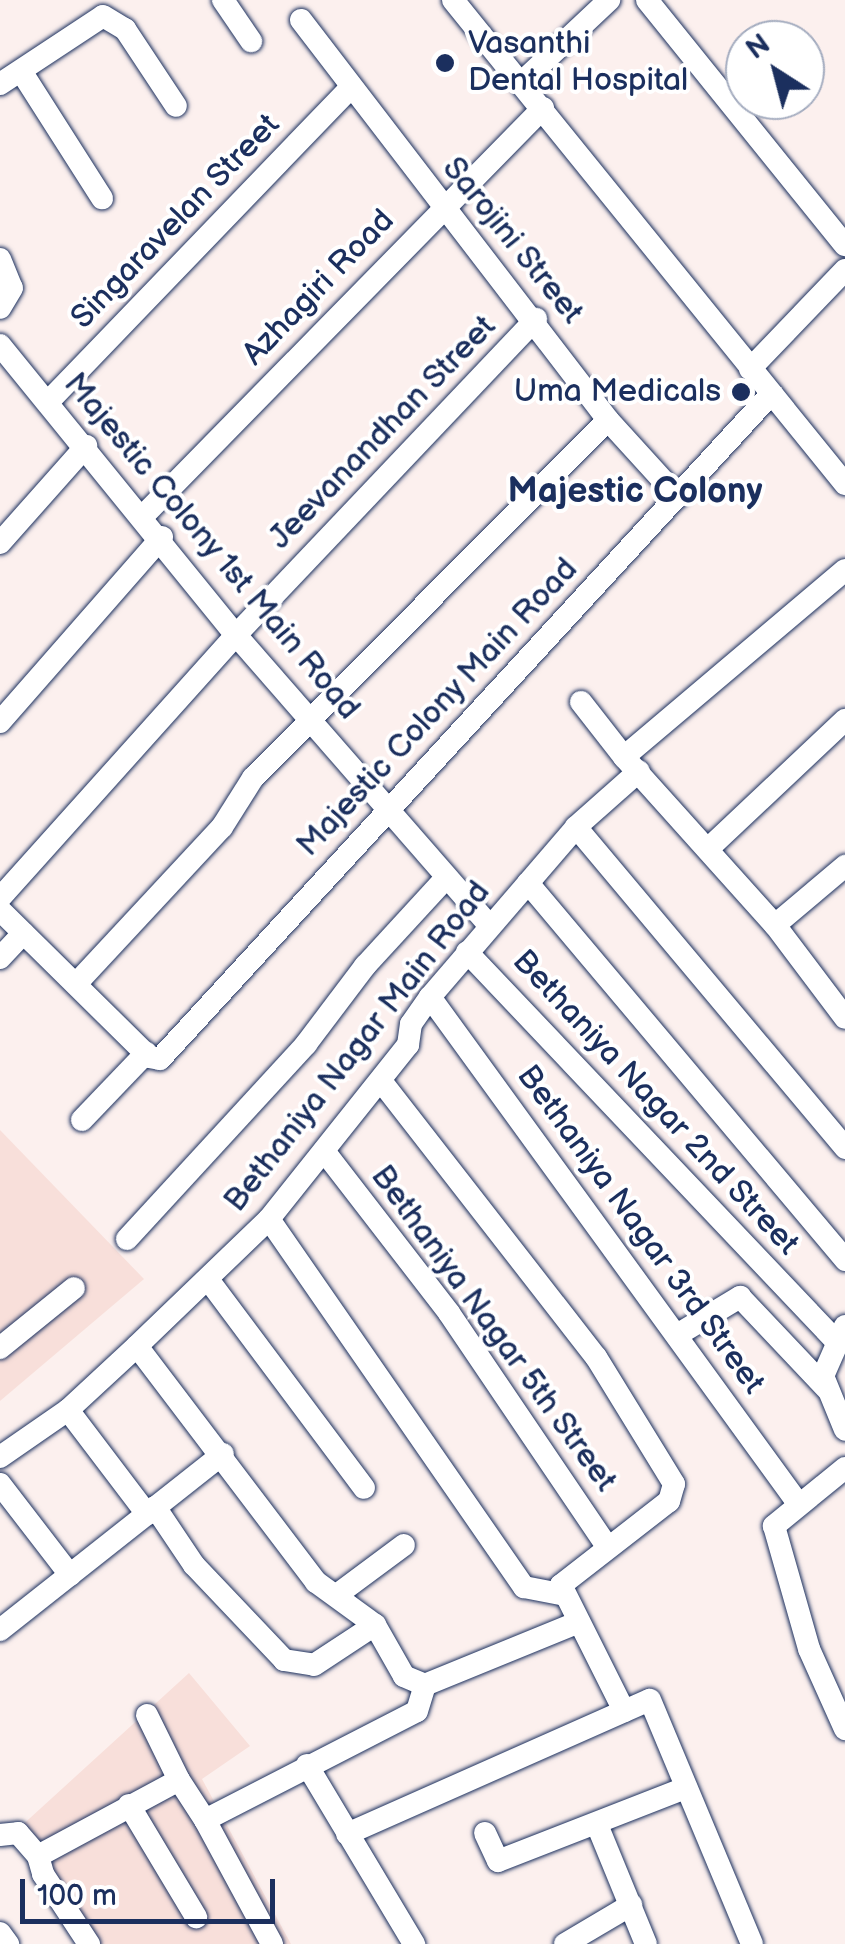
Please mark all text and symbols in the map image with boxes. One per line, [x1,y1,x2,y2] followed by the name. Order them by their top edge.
[725,20,825,120] north arrow
[468,26,688,101] place label: Vasanthi Dental Hospital
[740,27,776,66] text: N
[432,50,458,76] marker: Vasanthi Dental Hospital
[64,106,288,338] street label: Singaravelan Street
[433,150,591,332] street label: Sarojini Street
[235,202,403,374] street label: Azhagiri Road
[262,308,504,558] street label: Jeevanandhan Street
[54,365,368,729] street label: Majestic Colony 1st Main Road
[514,373,721,411] place label: Uma Medicals
[730,381,752,403] marker: Uma Medicals
[508,471,762,513] district label: Majestic Colony
[289,550,587,866] street label: Majestic Colony Main Road
[217,874,499,1220] street label: Bethaniya Nagar Main Road
[503,942,807,1264] street label: Bethaniya Nagar 2nd Street
[508,1058,772,1402] street label: Bethaniya Nagar 3rd Street
[362,1158,624,1500] street label: Bethaniya Nagar 5th Street
[25,1859,280,1921] scale bar
[37,1878,117,1914] text: 100 m

